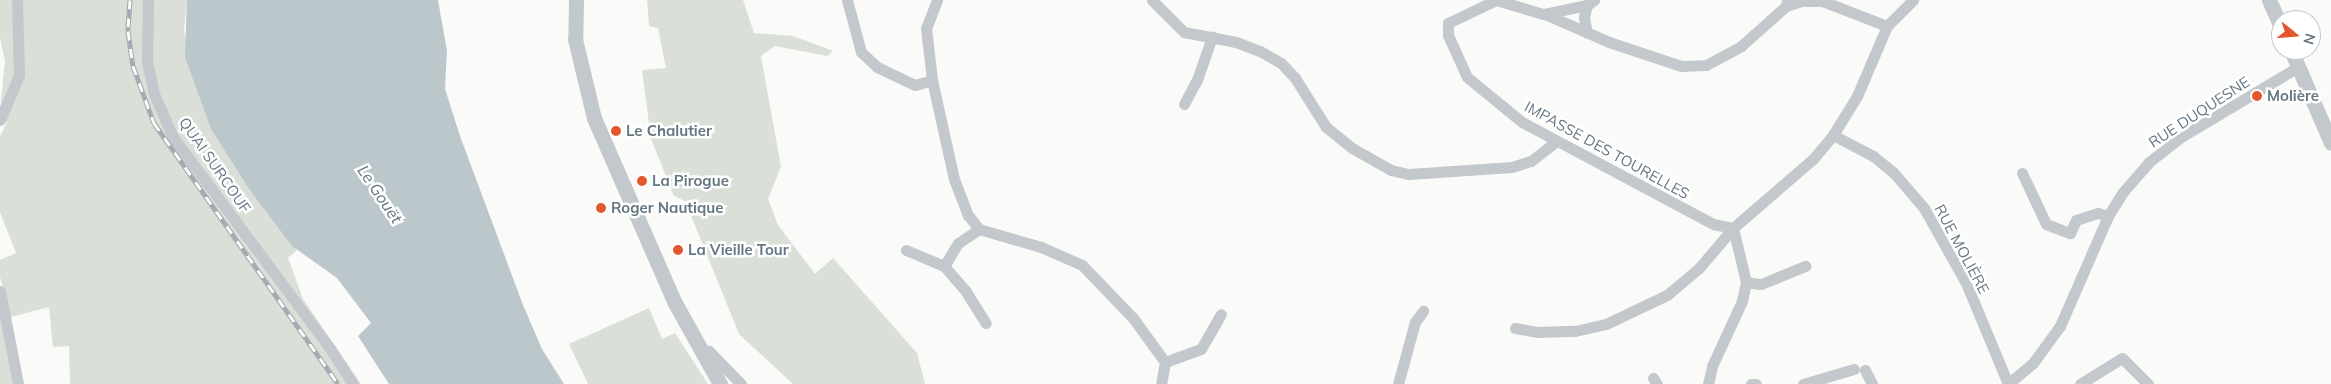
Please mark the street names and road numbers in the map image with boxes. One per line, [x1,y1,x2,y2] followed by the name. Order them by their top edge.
[2145,73,2253,151] street label: RUE DUQUESNE
[1522,97,1692,203] street label: IMPASSE DES TOURELLES
[175,114,255,216] street label: QUAI SURCOUF
[1931,201,1993,297] street label: RUE MOLIÈRE

